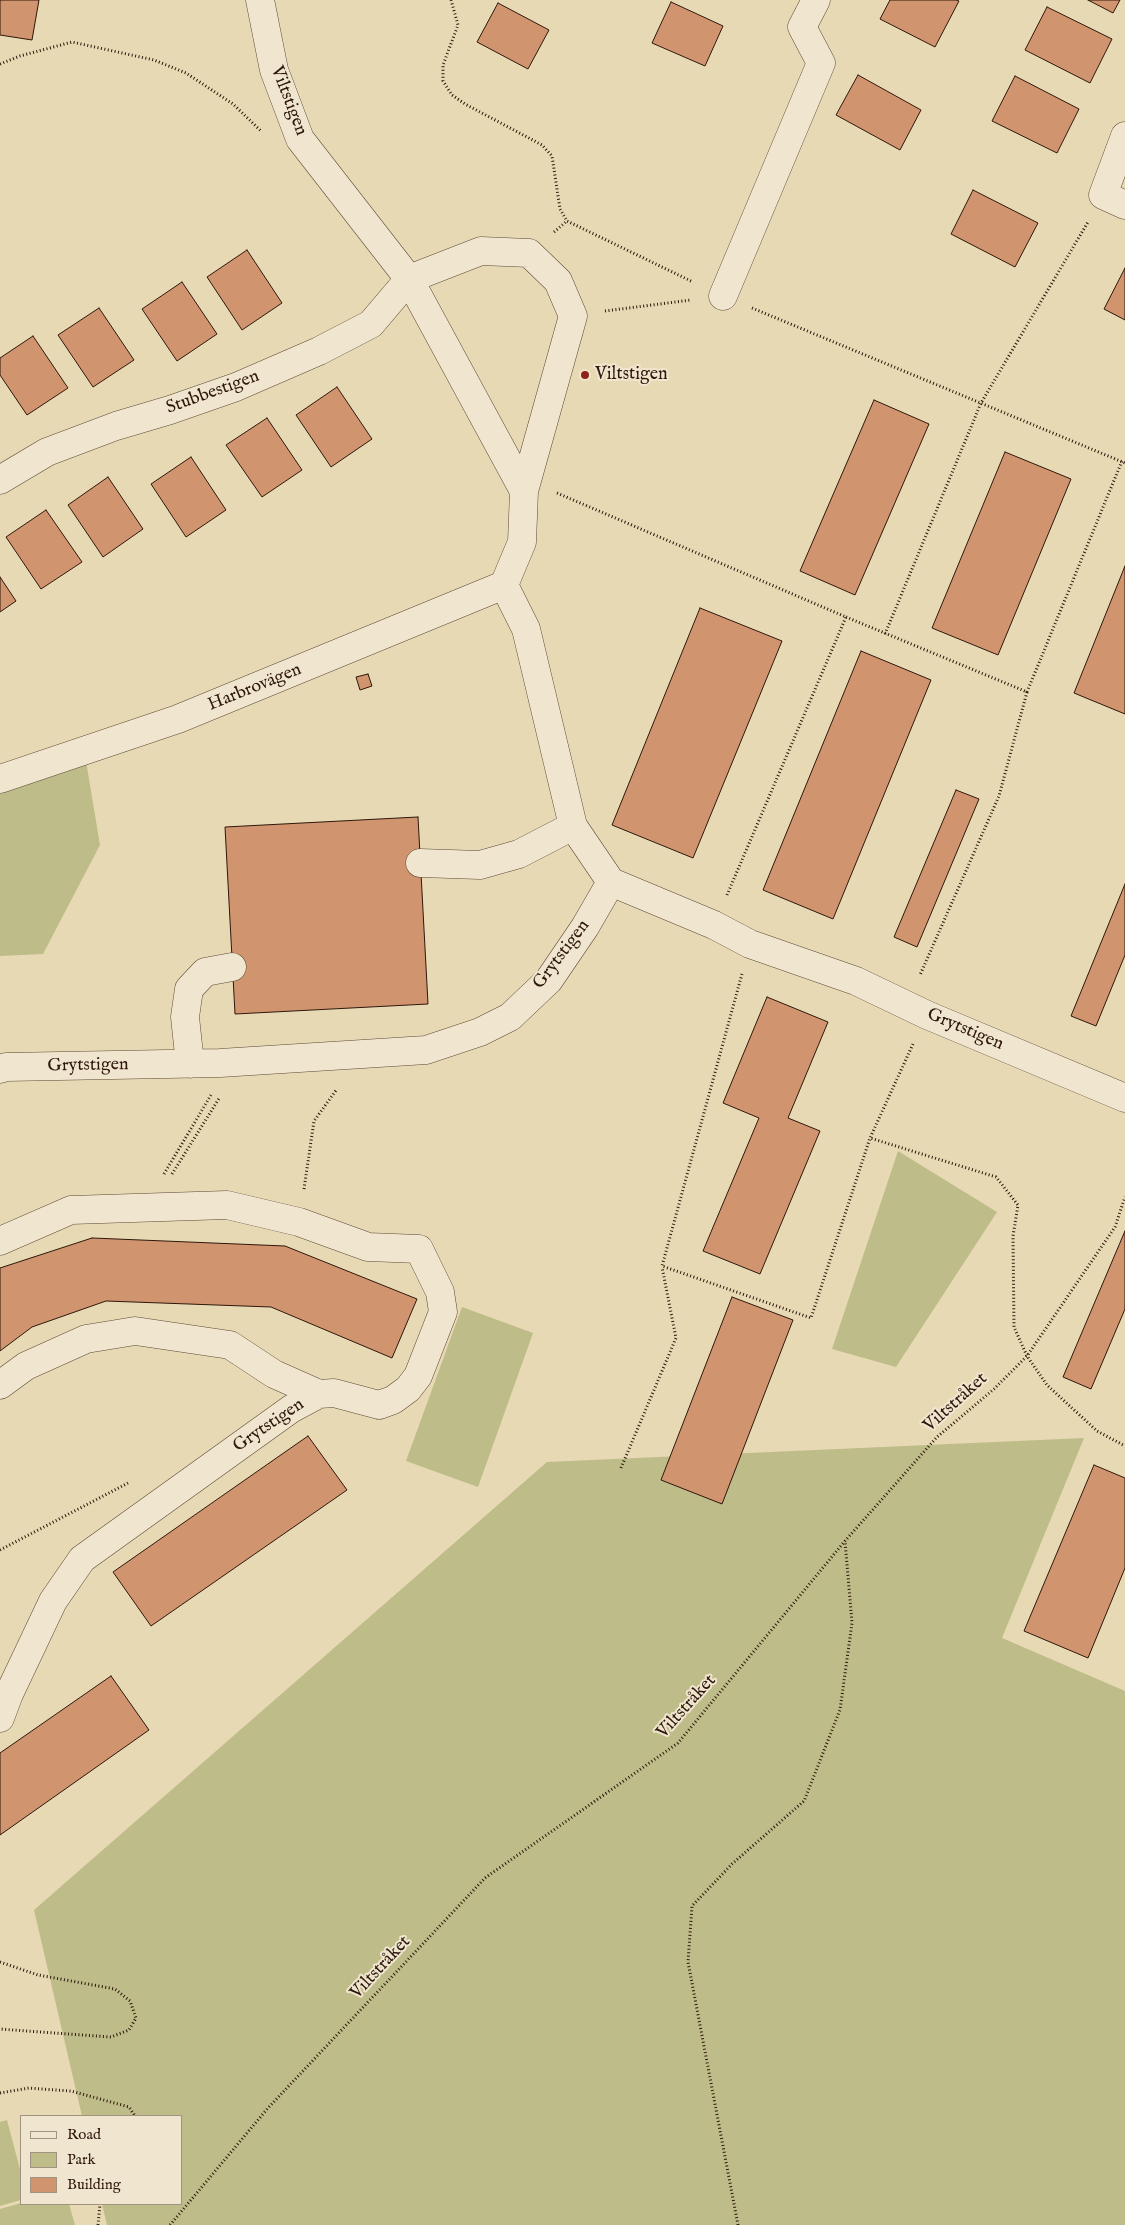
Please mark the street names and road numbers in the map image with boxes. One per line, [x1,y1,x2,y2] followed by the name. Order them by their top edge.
[265,63,311,139] street label: Viltstigen
[164,366,262,420] street label: Stubbestigen
[205,659,305,717] street label: Harbrovägen
[529,916,595,994] street label: Grytstigen
[924,1004,1006,1056] street label: Grytstigen
[47,1054,129,1078] street label: Grytstigen
[920,1369,992,1437] street label: Viltstråket
[229,1394,309,1458] street label: Grytstigen
[653,1671,721,1743] street label: Viltstråket
[346,1932,416,2004] street label: Viltstråket

